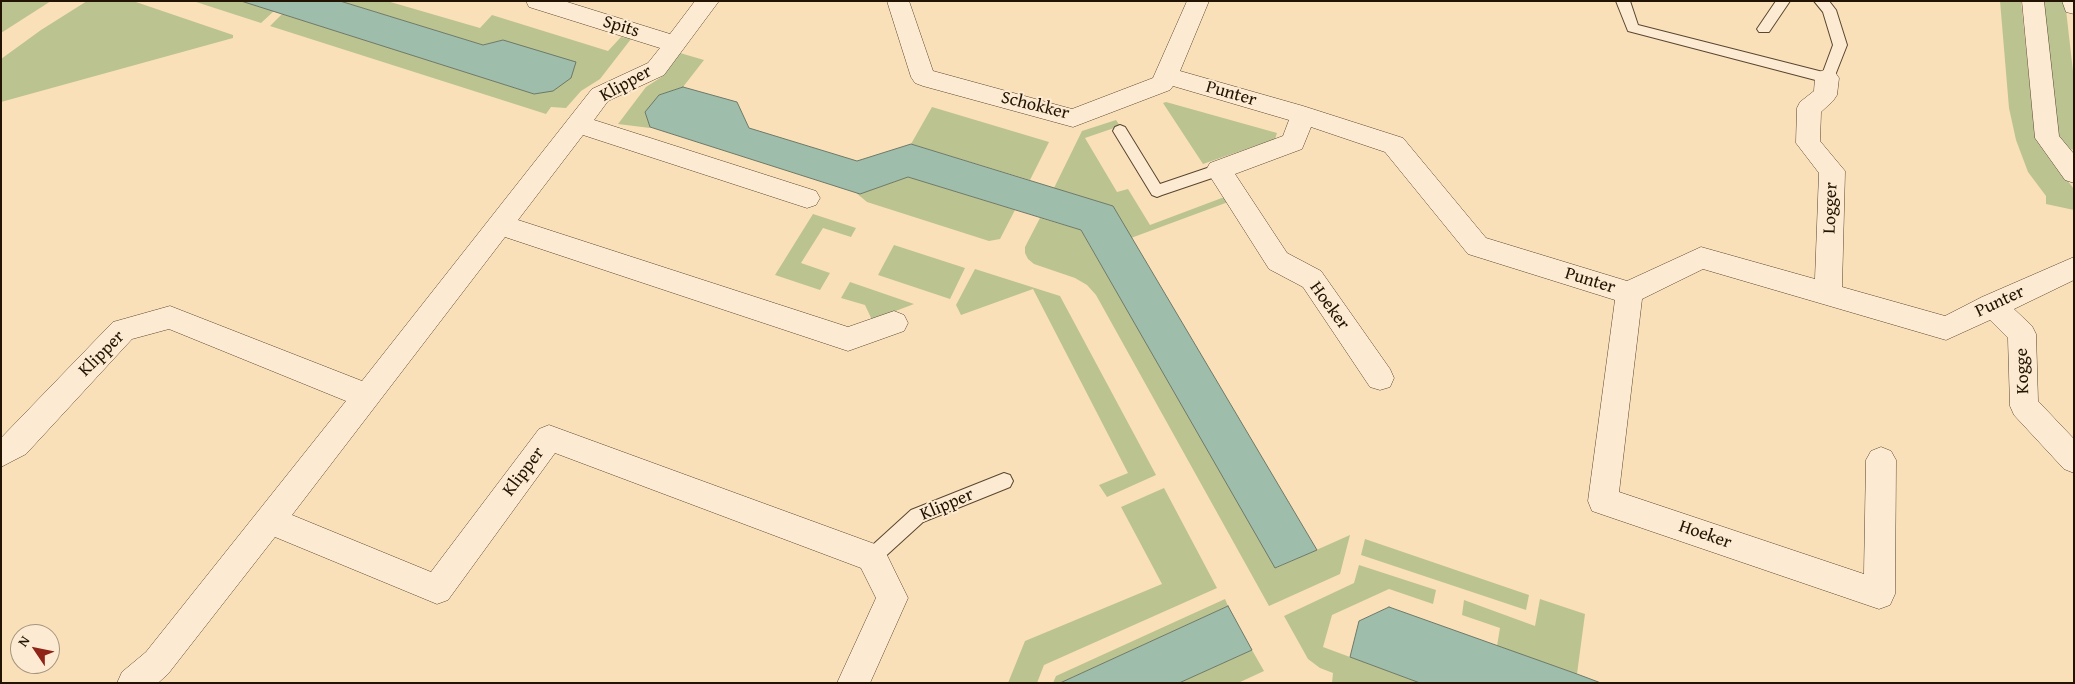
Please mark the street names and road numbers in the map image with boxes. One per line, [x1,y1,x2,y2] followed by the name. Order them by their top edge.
[600,11,642,43] street label: Spits
[596,61,656,107] street label: Klipper
[1203,76,1259,112] street label: Punter
[999,87,1071,125] street label: Schokker
[1819,182,1843,234] street label: Logger
[1562,263,1618,299] street label: Punter
[1304,278,1354,334] street label: Hoeker
[1972,281,2028,323] street label: Punter
[75,327,129,381] street label: Klipper
[2011,348,2035,394] street label: Kogge
[499,443,549,501] street label: Klipper
[917,484,977,526] street label: Klipper
[1676,516,1734,554] street label: Hoeker

